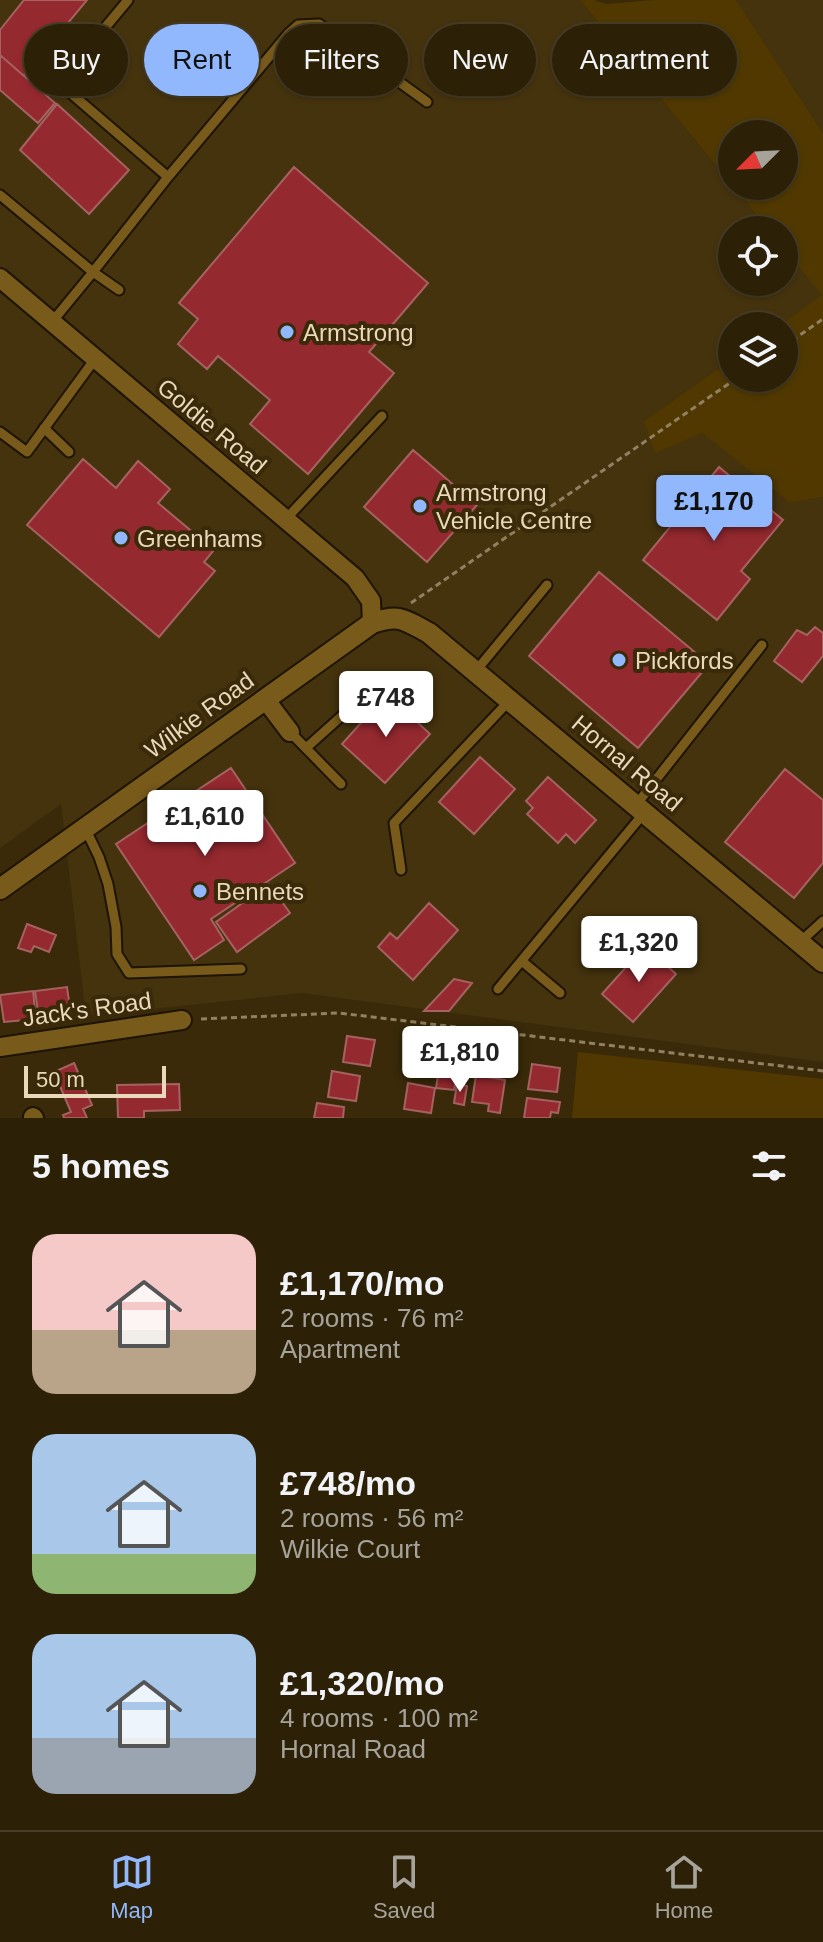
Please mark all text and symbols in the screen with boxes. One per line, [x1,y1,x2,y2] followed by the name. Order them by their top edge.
[24,24,128,96] chip: Buy
[144,24,259,96] chip: Rent
[275,24,408,96] chip: Filters
[424,24,536,96] chip: New
[552,24,737,96] chip: Apartment
[718,120,798,200] north arrow
[718,120,798,392] map controls
[718,216,798,296] button: locate
[718,312,798,392] button: layers
[303,319,414,346] place label: Armstrong
[278,323,296,341] marker: Armstrong
[152,373,272,479] street label: Goldie Road
[649,475,779,543] pin: £1,170
[436,479,592,534] place label: Armstrong Vehicle Centre
[674,486,754,516] text: £1,170
[411,497,429,515] marker: Armstrong Vehicle Centre
[137,525,262,552] place label: Greenhams
[112,529,130,547] marker: Greenhams
[635,647,734,674] place label: Pickfords
[610,651,628,669] marker: Pickfords
[139,666,259,764] street label: Wilkie Road
[339,671,433,739] pin: £748
[357,682,415,712] text: £748
[567,709,687,817] street label: Hornal Road
[140,790,270,858] pin: £1,610
[165,801,245,831] text: £1,610
[216,878,304,905] place label: Bennets
[191,882,209,900] marker: Bennets
[574,916,704,984] pin: £1,320
[599,927,679,957] text: £1,320
[21,987,153,1031] street label: Jack's Road
[395,1026,525,1094] pin: £1,810
[420,1037,500,1067] text: £1,810
[24,1062,166,1098] scale bar
[36,1067,85,1092] text: 50 m
[747,1144,791,1188] icon: filters
[32,1147,170,1185] text: 5 homes
[280,1264,444,1302] text: £1,170/mo
[96,1266,192,1362] icon: home
[280,1303,464,1333] text: 2 rooms · 76 m²
[280,1334,400,1364] text: Apartment
[280,1464,416,1502] text: £748/mo
[96,1466,192,1562] icon: home
[280,1503,464,1533] text: 2 rooms · 56 m²
[280,1534,420,1564] text: Wilkie Court
[280,1664,444,1702] text: £1,320/mo
[96,1666,192,1762] icon: home
[280,1703,478,1733] text: 4 rooms · 100 m²
[280,1734,426,1764] text: Hornal Road
[110,1850,154,1924] tab: Map
[373,1850,435,1924] tab: Saved
[655,1850,713,1924] tab: Home

